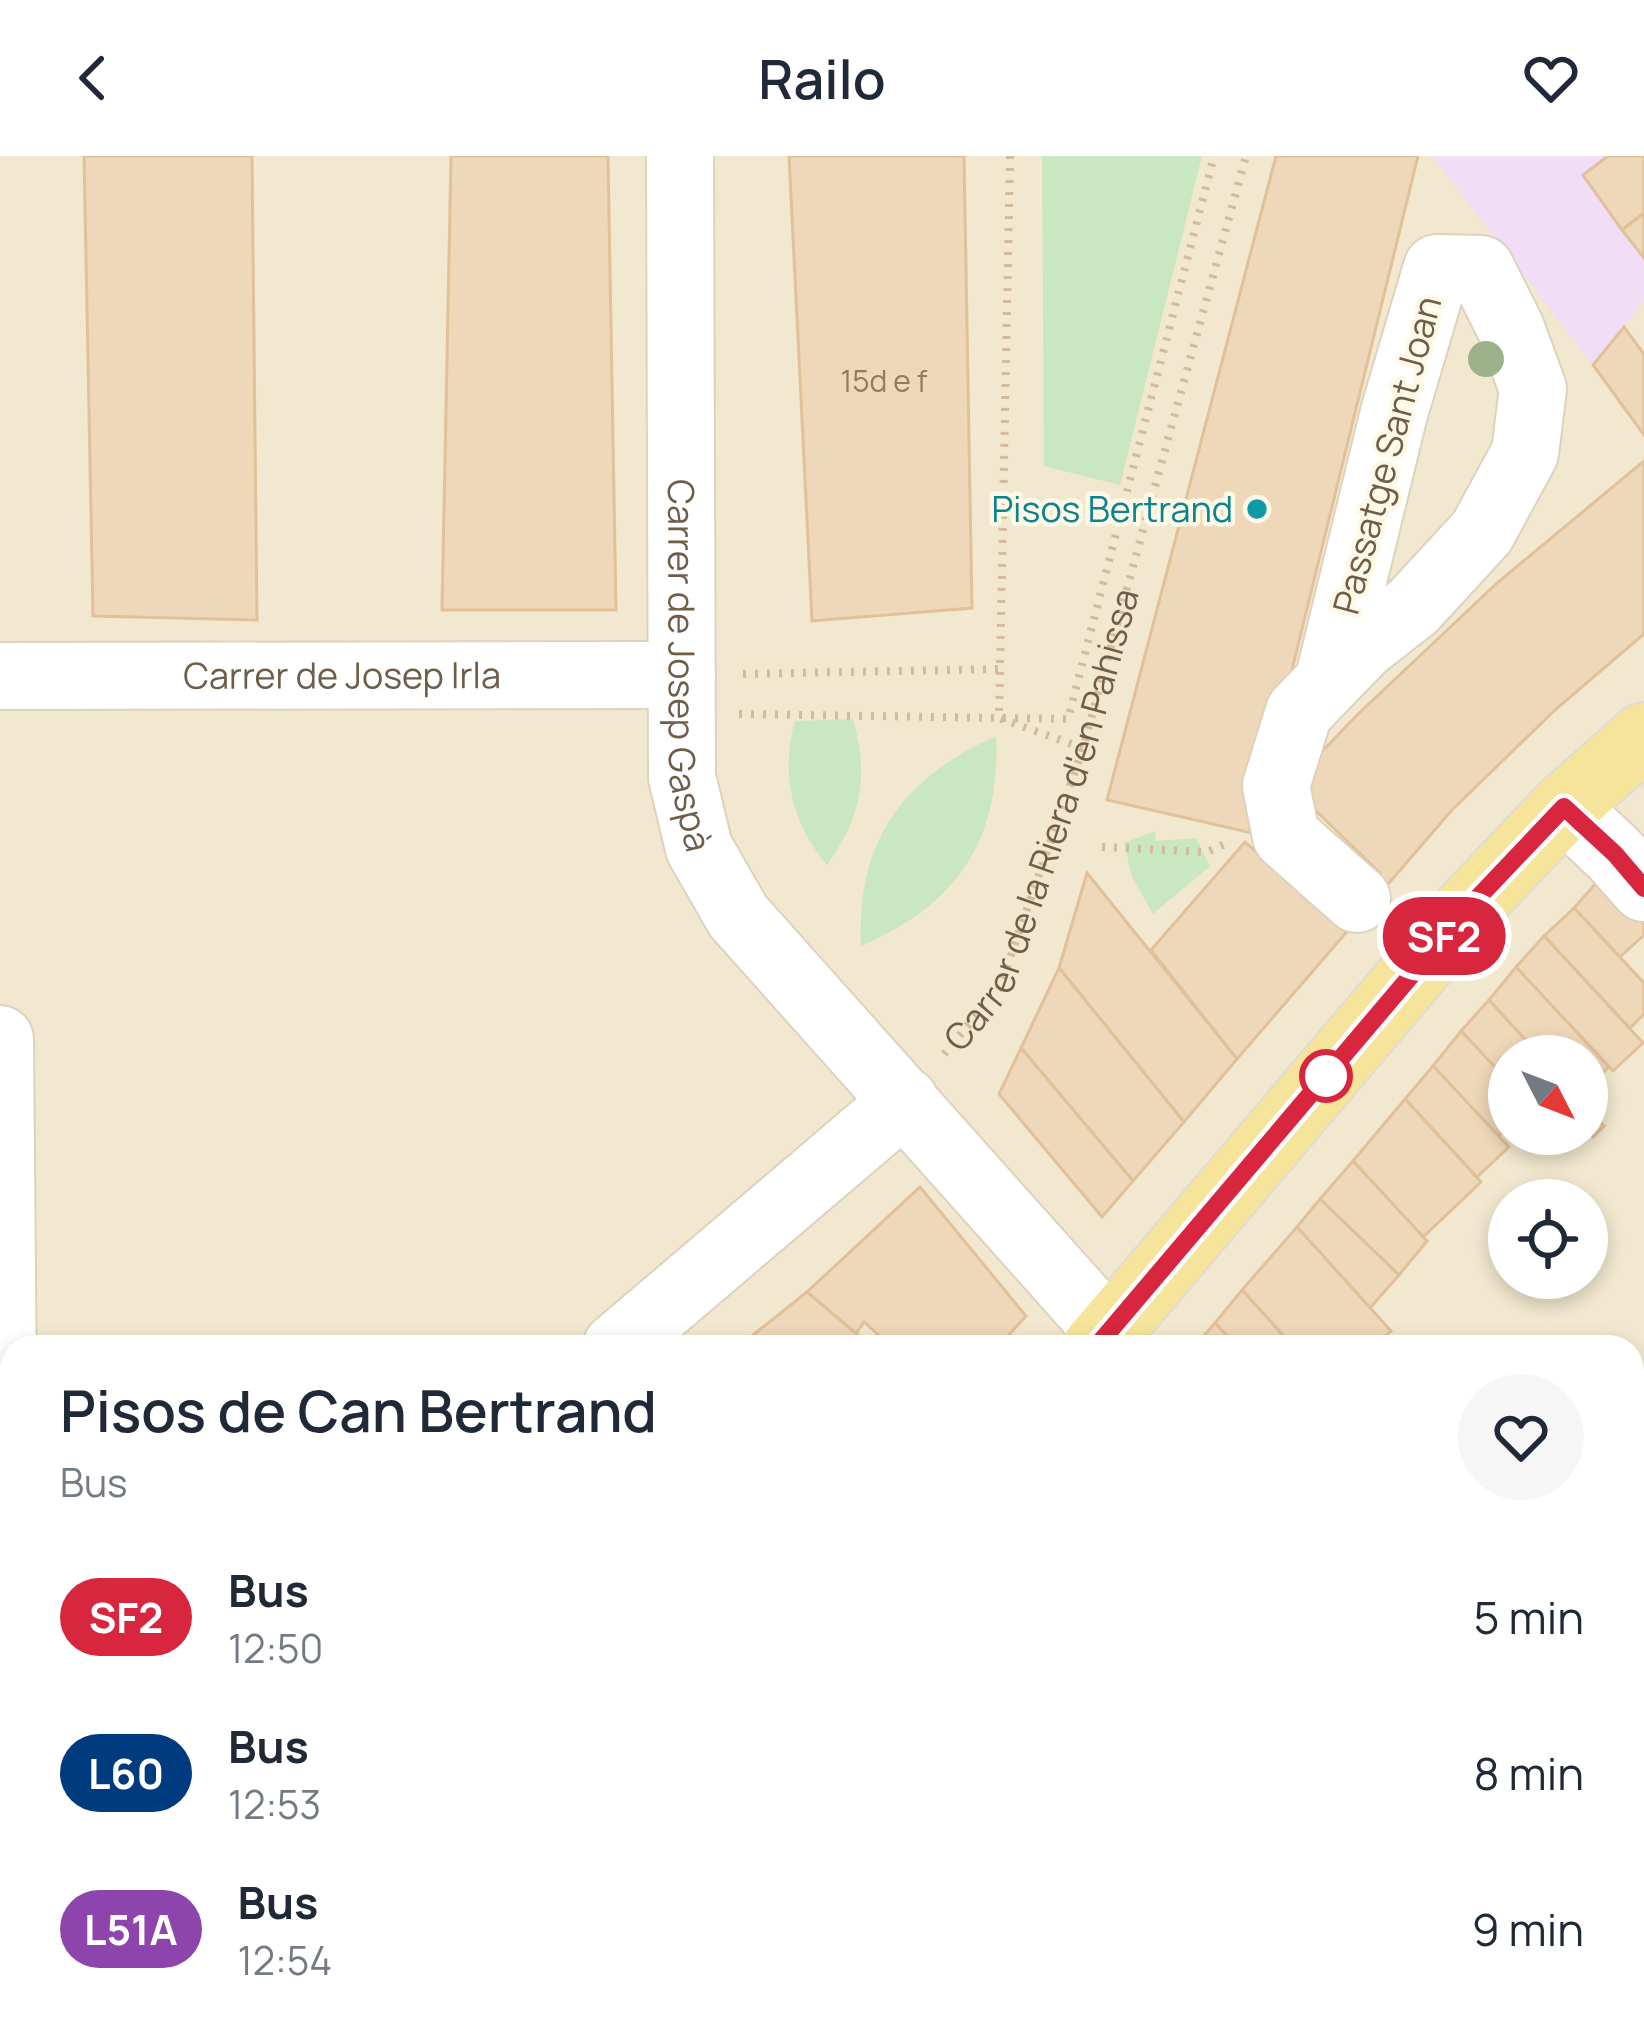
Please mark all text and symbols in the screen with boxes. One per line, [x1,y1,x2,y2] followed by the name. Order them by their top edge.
[758,41,886,115] text: Railo
[60,45,126,111] icon: back
[1518,45,1584,111] icon: heart
[1321,290,1453,619] street label: Passatge Sant Joan
[841,360,928,401] house number: 15d e f
[657,479,724,856] street label: Carrer de Josep Gaspà
[991,484,1233,533] place label: Pisos Bertrand
[1244,496,1270,522] marker: Pisos Bertrand
[932,583,1150,1061] street label: Carrer de la Riera d'en Pahissa
[183,650,501,700] street label: Carrer de Josep Irla
[1375,897,1513,975] line badge: SF2
[1407,907,1481,965] text: SF2
[1488,1035,1608,1155] north arrow
[1488,1035,1608,1299] map controls
[1301,1051,1351,1101] unlabelled marker
[1488,1179,1608,1299] button: locate
[60,1371,657,1449] text: Pisos de Can Bertrand
[1458,1374,1584,1500] button: heart
[60,1455,128,1509] text: Bus
[228,1559,309,1621] text: Bus
[1474,1586,1584,1648] text: 5 min
[89,1588,163,1646] text: SF2
[228,1621,323,1675] text: 12:50
[228,1715,309,1777] text: Bus
[1473,1742,1584,1804] text: 8 min
[88,1744,164,1802] text: L60
[228,1777,321,1831] text: 12:53
[238,1871,319,1933] text: Bus
[1472,1898,1584,1960] text: 9 min
[84,1900,178,1958] text: L51A
[238,1933,332,1987] text: 12:54

